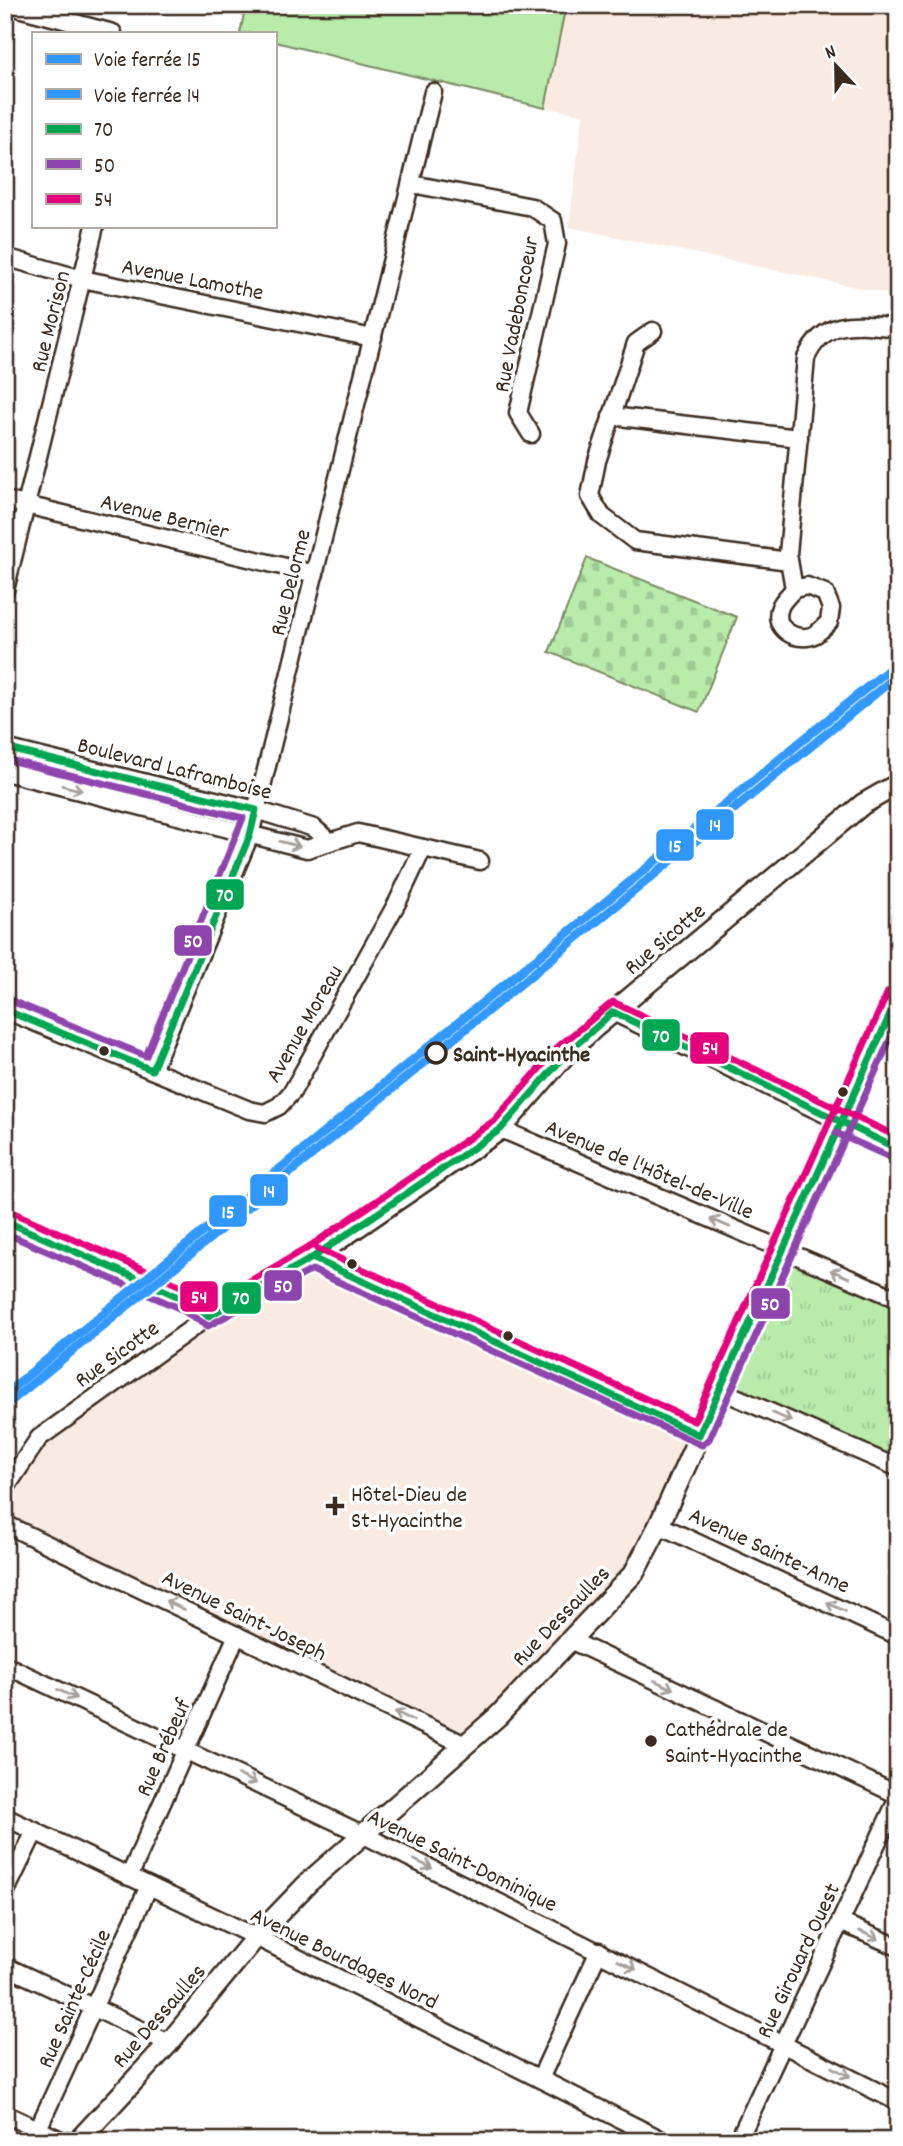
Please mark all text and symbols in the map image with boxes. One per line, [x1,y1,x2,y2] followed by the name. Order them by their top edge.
[32,32,276,228] legend
[802,32,872,102] north arrow
[822,39,840,68] text: N
[94,47,201,77] text: Voie ferrée 15
[94,83,200,113] text: Voie ferrée 14
[94,117,114,147] text: 70
[94,153,115,183] text: 50
[94,187,112,217] text: 54
[487,233,550,395] street label: Rue Vadeboncoeur
[119,252,266,311] street label: Avenue Lamothe
[24,268,81,376] street label: Rue Morison
[96,487,232,550] street label: Avenue Bernier
[263,526,322,640] street label: Rue Delorme
[74,730,275,811] street label: Boulevard Laframboise
[60,782,82,795] one-way arrow
[695,808,735,841] line badge: 14
[709,814,721,841] text: 14
[655,828,695,862] line badge: 15
[669,835,682,862] text: 15
[278,839,300,852] one-way arrow
[205,878,245,911] line badge: 70
[216,884,234,911] text: 70
[618,897,714,985] street label: Rue Sicotte
[173,924,213,957] line badge: 50
[183,930,203,957] text: 50
[259,960,353,1090] street label: Avenue Moreau
[641,1018,681,1052] line badge: 70
[652,1025,670,1052] text: 70
[689,1031,730,1065] line badge: 54
[702,1037,718,1064] text: 54
[453,1040,590,1073] place label: Saint-Hyacinthe
[425,1042,447,1064] marker: Saint-Hyacinthe
[97,1044,111,1058] unlabelled marker
[836,1085,850,1099] unlabelled marker
[539,1112,758,1230] street label: Avenue de l'Hôtel-de-Ville
[249,1173,289,1207] line badge: 14
[263,1180,275,1207] text: 14
[208,1194,248,1228] line badge: 15
[222,1201,235,1228] text: 15
[710,1215,731,1228] one-way arrow
[345,1257,359,1271] unlabelled marker
[830,1267,852,1280] one-way arrow
[263,1269,303,1302] line badge: 50
[273,1275,293,1302] text: 50
[179,1280,219,1313] line badge: 54
[221,1281,262,1315] line badge: 70
[191,1286,207,1313] text: 54
[232,1287,250,1314] text: 70
[750,1287,791,1320] line badge: 50
[760,1293,780,1320] text: 50
[69,1314,167,1398] street label: Rue Sicotte
[501,1329,515,1343] unlabelled marker
[771,1411,793,1424] one-way arrow
[351,1480,467,1539] place label: Hôtel-Dieu de St-Hyacinthe
[325,1496,345,1516] marker: Hôtel-Dieu de St-Hyacinthe
[683,1500,855,1604] street label: Avenue Sainte-Anne
[506,1559,619,1675] street label: Rue Dessaulles
[155,1563,332,1671] street label: Avenue Saint-Joseph
[165,1598,186,1612] one-way arrow
[826,1600,847,1614] one-way arrow
[653,1679,674,1693] one-way arrow
[56,1688,77,1701] one-way arrow
[129,1693,202,1803] street label: Rue Brébeuf
[394,1708,415,1722] one-way arrow
[665,1715,802,1774] place label: Cathédrale de Saint-Hyacinthe
[643,1733,659,1749] marker: Cathédrale de Saint-Hyacinthe
[236,1773,257,1786] one-way arrow
[361,1802,562,1922] street label: Avenue Saint-Dominique
[412,1858,433,1872] one-way arrow
[750,1878,851,2044] street label: Rue Girouard Ouest
[244,1900,443,2020] street label: Avenue Bourdages Nord
[31,1925,122,2074] street label: Rue Sainte-Cécile
[858,1929,879,1942] one-way arrow
[106,1958,216,2077] street label: Rue Dessaulles
[616,1959,637,1973] one-way arrow
[830,2066,850,2080] one-way arrow

